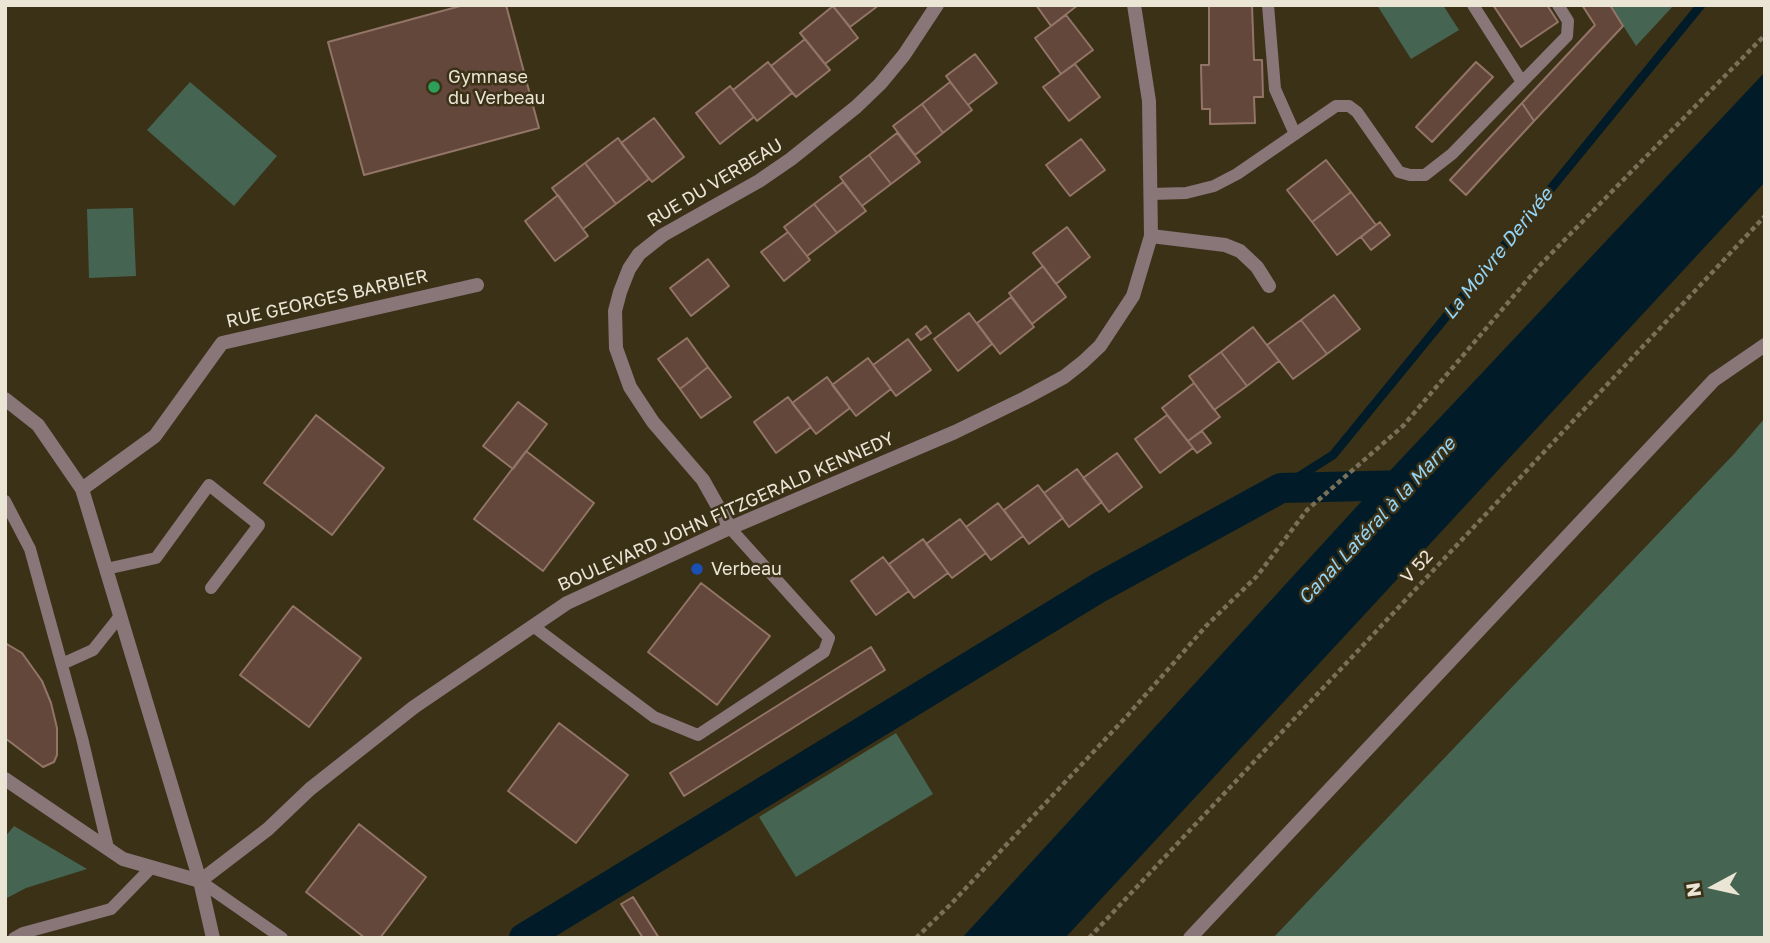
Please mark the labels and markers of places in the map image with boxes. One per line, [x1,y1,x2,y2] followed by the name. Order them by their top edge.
[448,66,545,108] place label: Gymnase du Verbeau
[426,79,442,95] marker: Gymnase du Verbeau
[711,558,782,580] place label: Verbeau
[689,561,705,577] marker: Verbeau

